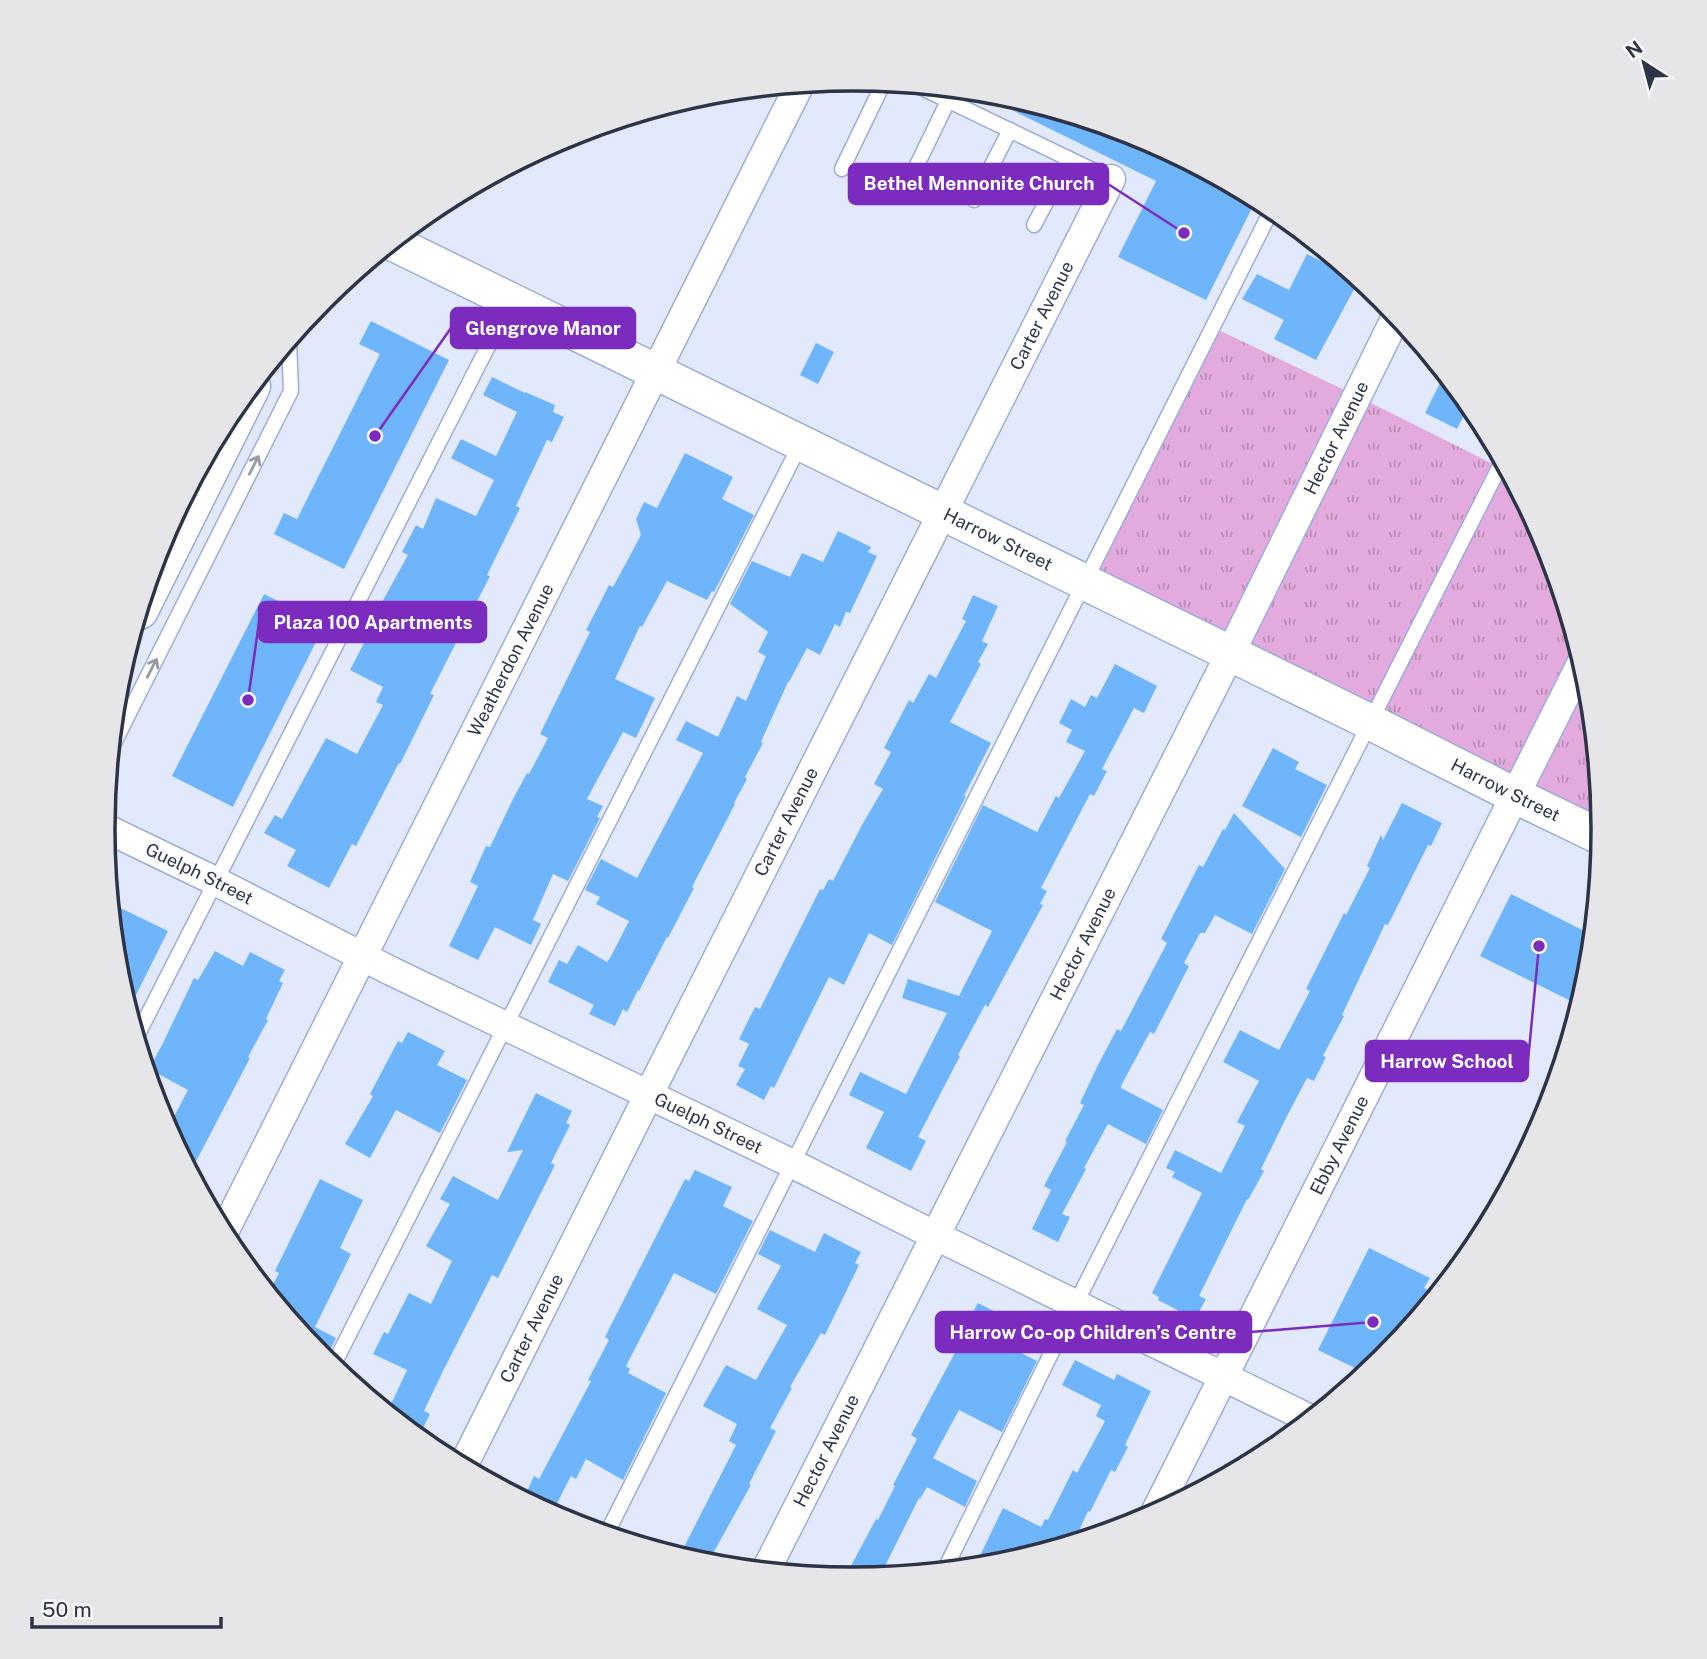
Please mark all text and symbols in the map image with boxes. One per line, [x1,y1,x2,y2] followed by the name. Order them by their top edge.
[1609,28,1679,98] north arrow
[1622,36,1646,63] text: N
[849,164,1108,204] callout: Bethel Mennonite Church
[864,172,1094,194] text: Bethel Mennonite Church
[1005,258,1078,373] street label: Carter Avenue
[451,308,635,348] callout: Glengrove Manor
[465,317,621,339] text: Glengrove Manor
[1299,378,1373,498] street label: Hector Avenue
[248,455,261,476] one-way arrow
[940,504,1056,575] street label: Harrow Street
[463,580,558,740] street label: Weatherdon Avenue
[259,602,486,642] callout: Plaza 100 Apartments
[273,611,473,633] text: Plaza 100 Apartments
[146,658,160,679] one-way arrow
[1448,754,1563,826] street label: Harrow Street
[750,764,822,880] street label: Carter Avenue
[142,838,257,909] street label: Guelph Street
[1045,884,1120,1004] street label: Hector Avenue
[1366,1041,1528,1081] callout: Harrow School
[1380,1050,1514,1072] text: Harrow School
[651,1088,766,1158] street label: Guelph Street
[1305,1092,1373,1198] street label: Ebby Avenue
[495,1270,567,1386] street label: Carter Avenue
[936,1312,1251,1352] callout: Harrow Co-op Children’s Centre
[950,1321,1237,1343] text: Harrow Co-op Children’s Centre
[789,1391,863,1510] street label: Hector Avenue
[32,1586,220,1630] scale bar
[42,1597,92,1622] text: 50 m

